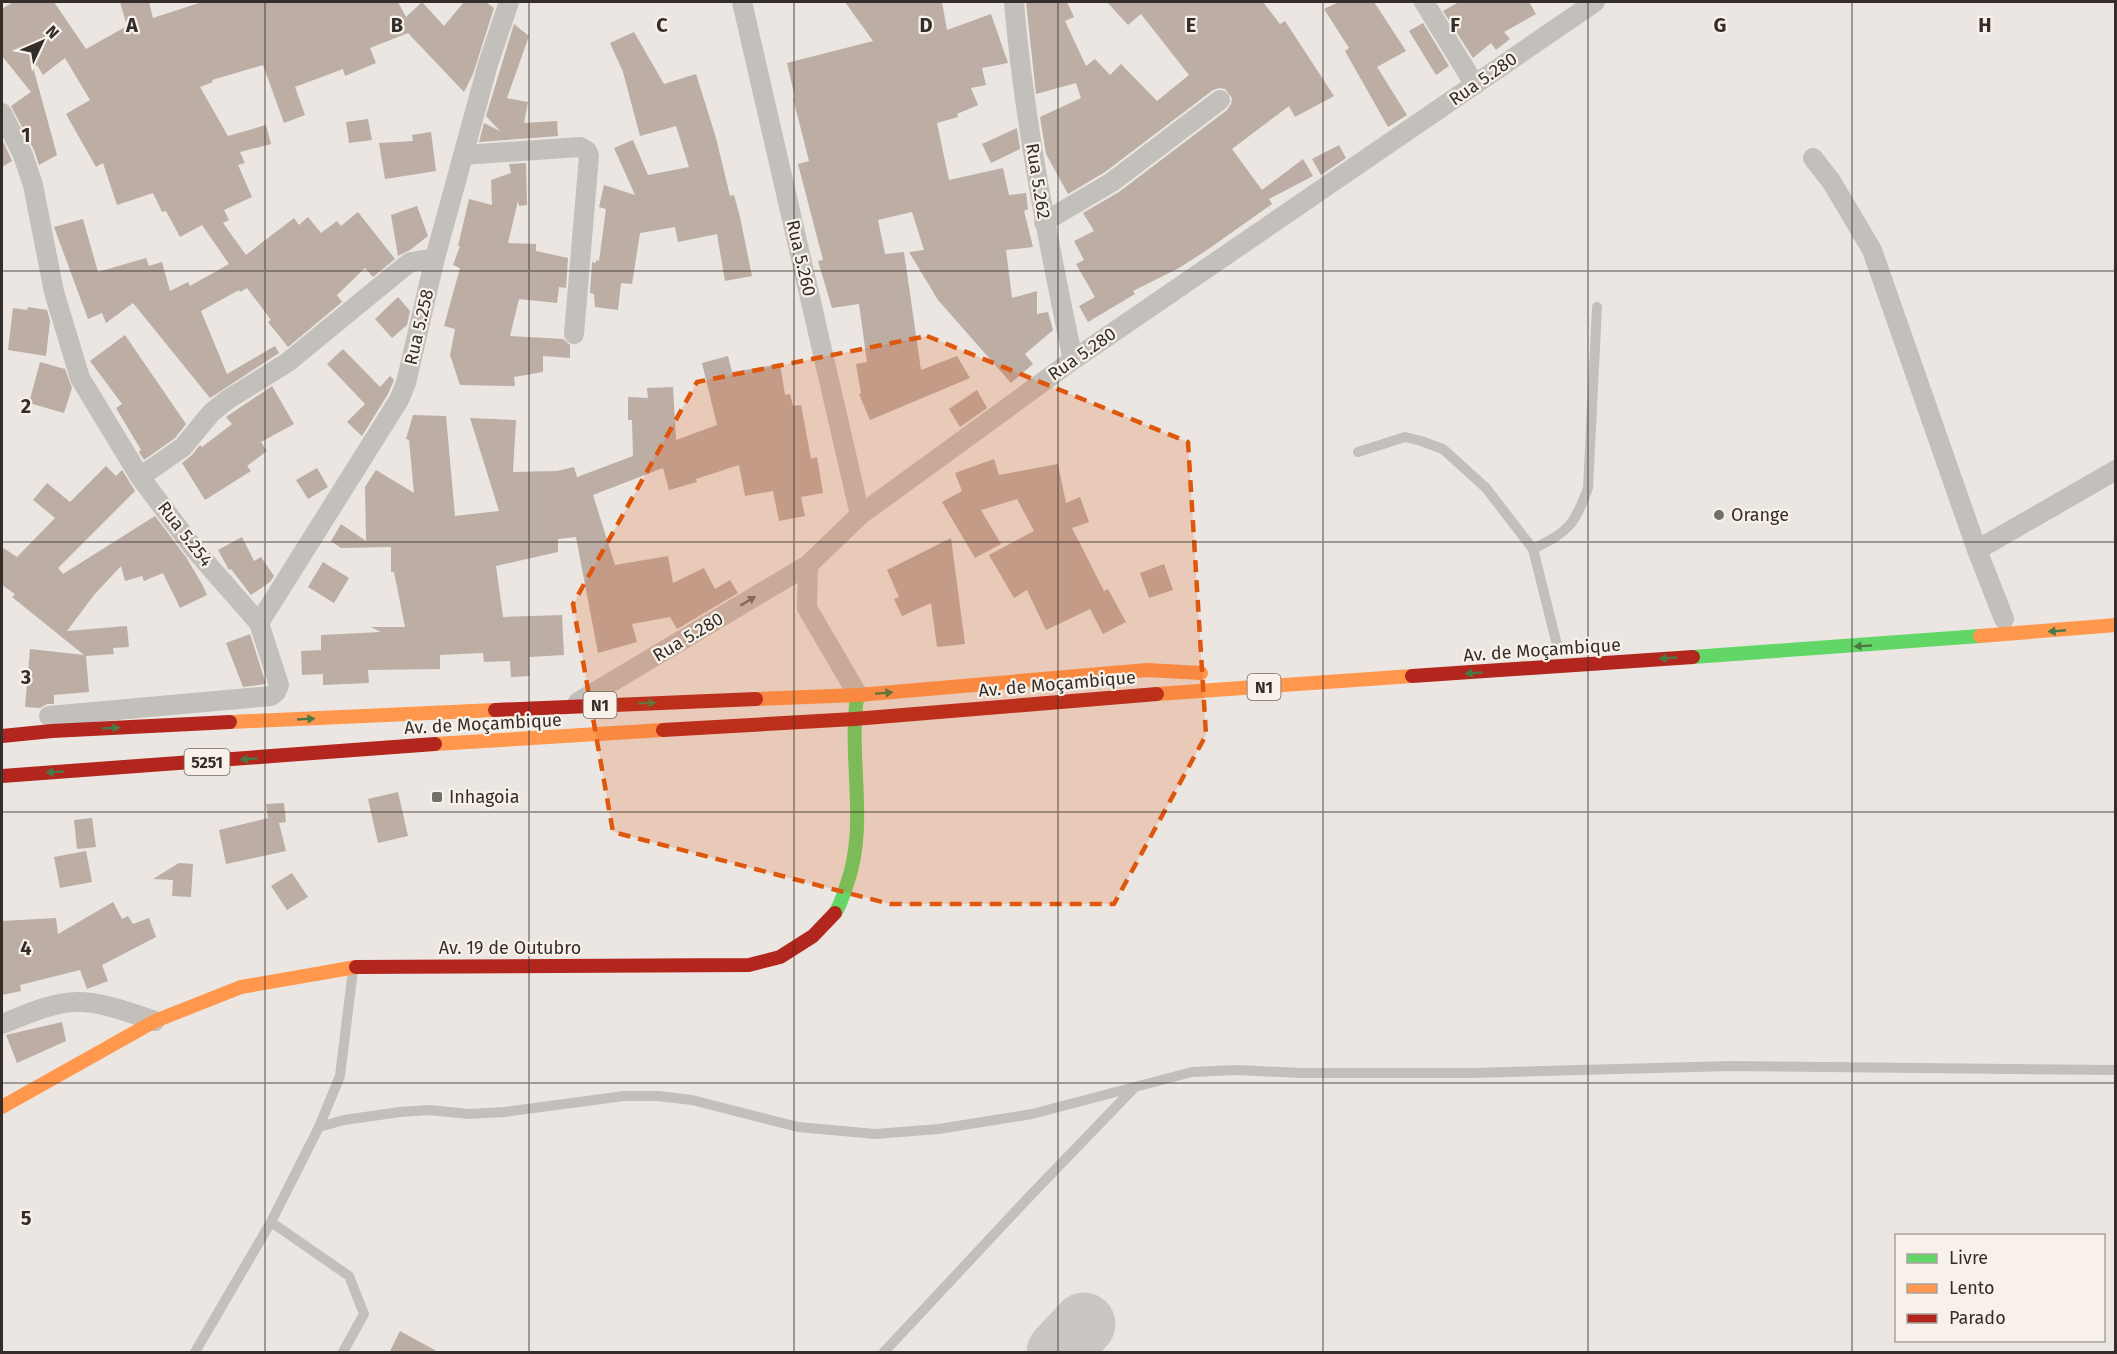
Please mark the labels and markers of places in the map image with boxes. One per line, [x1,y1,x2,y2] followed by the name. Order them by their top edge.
[1731,504,1789,526] place label: Orange
[1712,508,1726,522] marker: Orange
[449,786,519,808] place label: Inhagoia
[430,790,444,804] marker: Inhagoia

